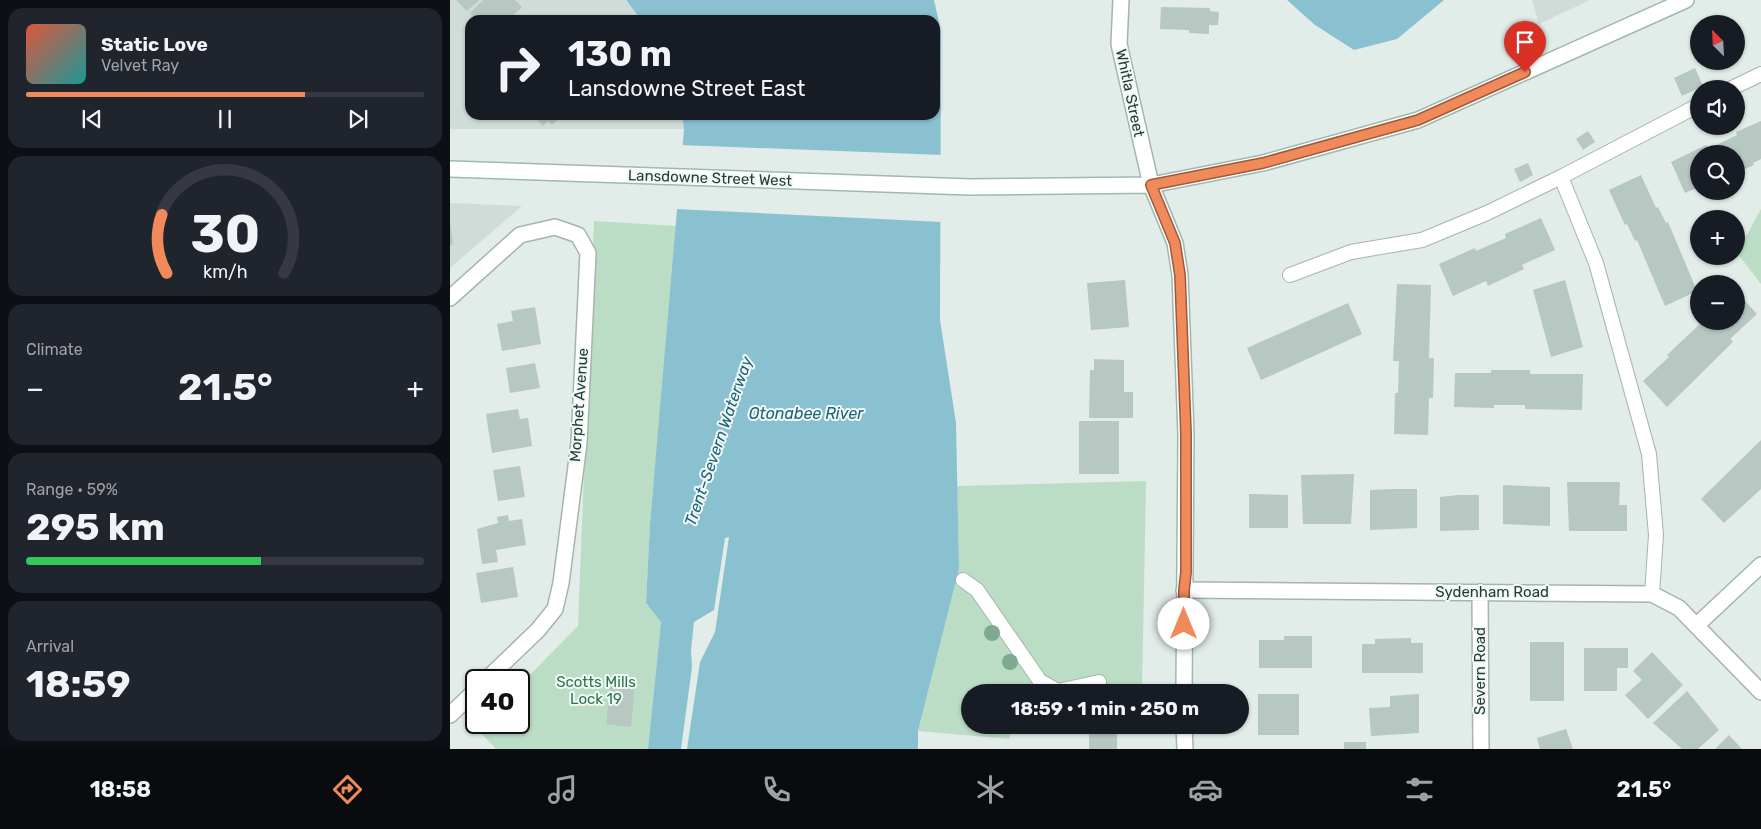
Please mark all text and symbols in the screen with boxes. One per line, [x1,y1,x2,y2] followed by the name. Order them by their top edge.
[1690,15,1745,70] north arrow
[1690,15,1745,330] map controls
[1504,21,1546,72] pin
[1511,28,1539,56] icon: arrive
[101,33,208,56] text: Static Love
[568,33,672,75] text: 130 m
[485,35,550,100] icon: right
[1112,47,1148,139] street label: Whitla Street
[101,56,179,75] text: Velvet Ray
[568,75,805,102] text: Lansdowne Street East
[1690,80,1745,135] button: sound
[78,105,106,133] icon: previous
[211,105,239,133] icon: pause
[344,105,372,133] icon: next
[1690,145,1745,200] button: search
[628,166,793,190] street label: Lansdowne Street West
[190,203,260,265] text: 30
[1690,210,1745,265] button: +
[203,261,247,282] text: km/h
[1690,275,1745,330] button: −
[26,340,83,359] text: Climate
[566,347,592,463] street label: Morphet Avenue
[681,353,757,528] water label: Trent–Severn Waterway
[178,364,273,410] text: 21.5°
[26,372,44,405] text: −
[407,372,424,405] text: +
[749,404,864,423] water label: Otonabee River
[26,480,118,499] text: Range · 59%
[26,504,165,550] text: 295 km
[1435,583,1549,601] street label: Sydenham Road
[1157,597,1209,649] position arrow
[1471,627,1489,715] street label: Severn Road
[26,637,74,656] text: Arrival
[26,661,131,707] text: 18:59
[465,669,530,734] speed limit sign: 40
[556,673,636,708] park label: Scotts Mills Lock 19
[1011,697,1199,720] text: 18:59 · 1 min · 250 m
[330,772,365,807] icon: directions
[545,772,580,807] icon: music
[759,772,794,807] icon: phone
[973,772,1008,807] icon: climate
[1188,772,1223,807] icon: car
[1402,772,1437,807] icon: filters
[90,776,151,803] text: 18:58
[1617,776,1671,803] text: 21.5°

